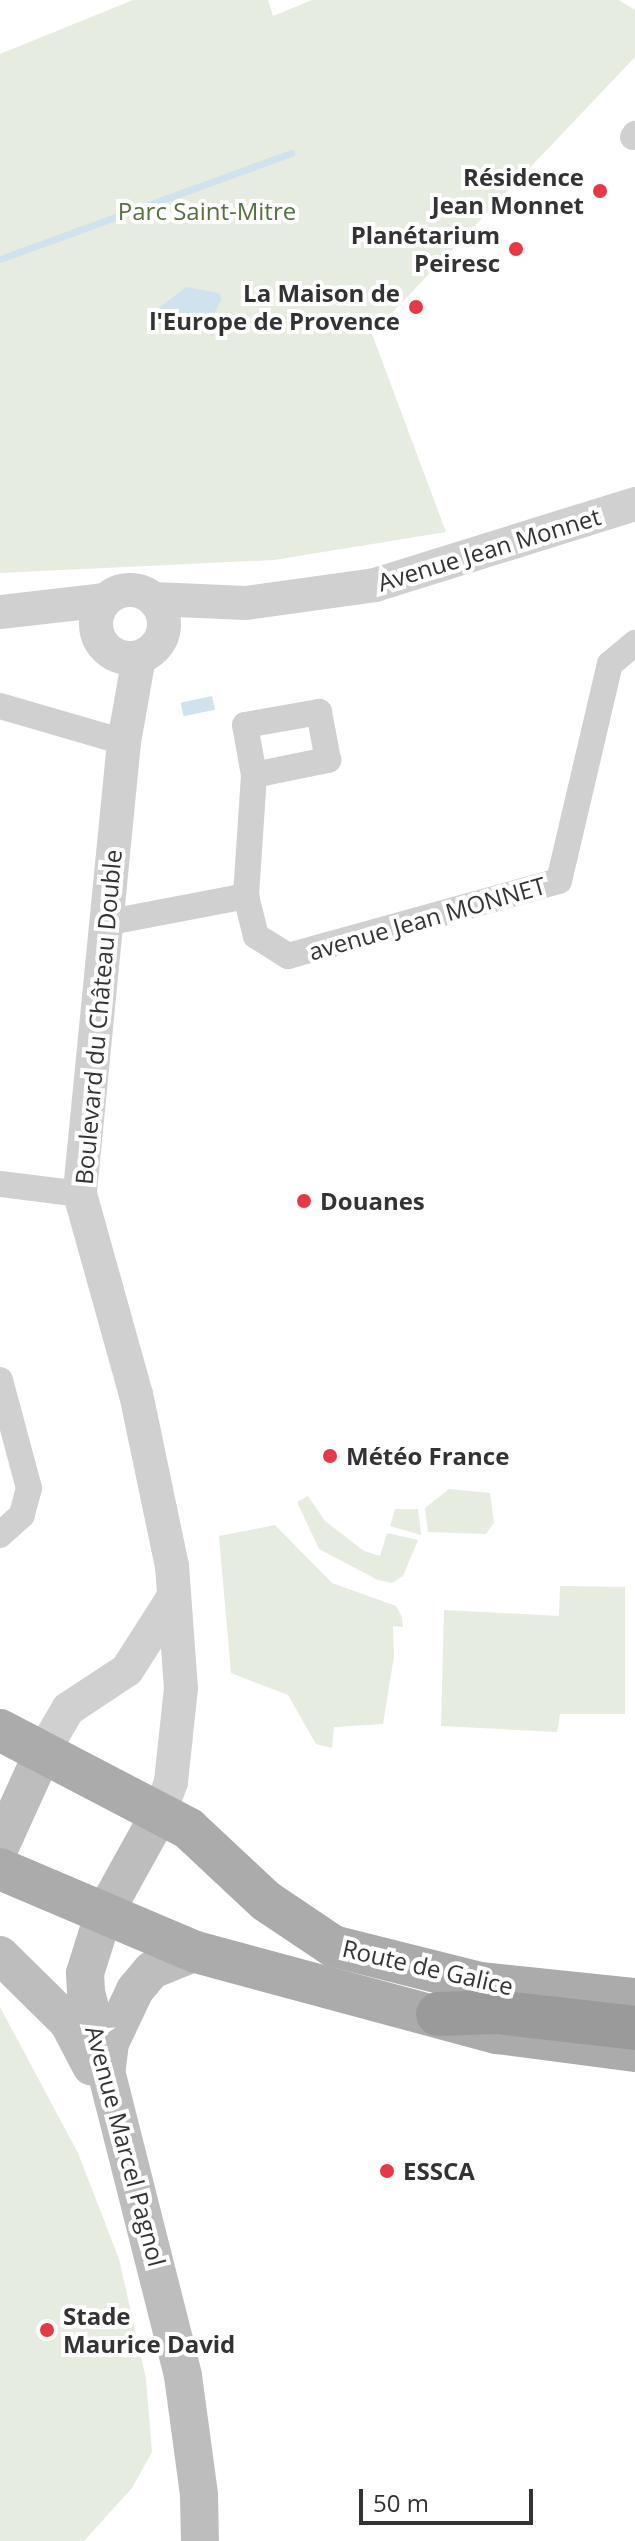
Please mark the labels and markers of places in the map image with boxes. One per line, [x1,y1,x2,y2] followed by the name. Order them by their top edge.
[432,163,584,219] place label: Résidence Jean Monnet
[591,182,609,200] marker: Résidence Jean Monnet
[351,221,500,277] place label: Planétarium Peiresc
[507,240,525,258] marker: Planétarium Peiresc
[149,279,400,335] place label: La Maison de l'Europe de Provence
[407,298,425,316] marker: La Maison de l'Europe de Provence
[320,1187,425,1215] place label: Douanes
[295,1192,313,1210] marker: Douanes
[346,1442,509,1470] place label: Météo France
[321,1447,339,1465] marker: Météo France
[403,2157,475,2185] place label: ESSCA
[378,2162,396,2180] marker: ESSCA
[63,2302,235,2358] place label: Stade Maurice David
[38,2321,56,2339] marker: Stade Maurice David

